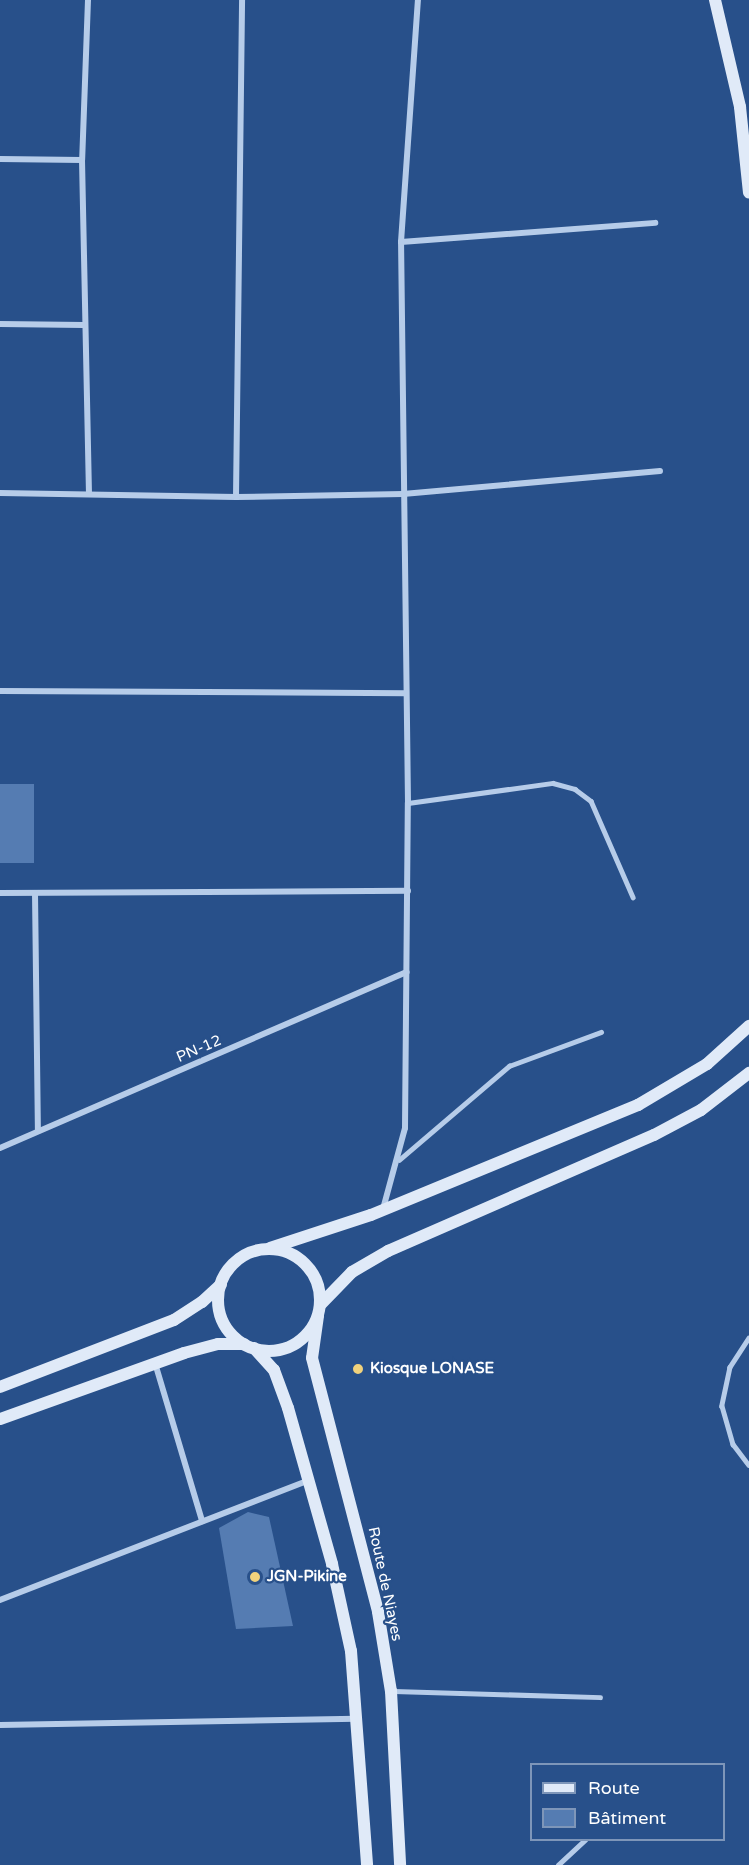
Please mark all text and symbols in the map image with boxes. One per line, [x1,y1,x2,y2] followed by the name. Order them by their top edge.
[174,1032,224,1066] street label: PN-12
[370,1360,494,1378] place label: Kiosque LONASE
[351,1362,365,1376] marker: Kiosque LONASE
[364,1525,406,1643] street label: Route de Niayes
[267,1568,347,1586] place label: JGN-Pikine
[248,1570,262,1584] marker: JGN-Pikine
[530,1763,725,1841] legend
[588,1777,640,1799] text: Route
[588,1807,666,1829] text: Bâtiment

